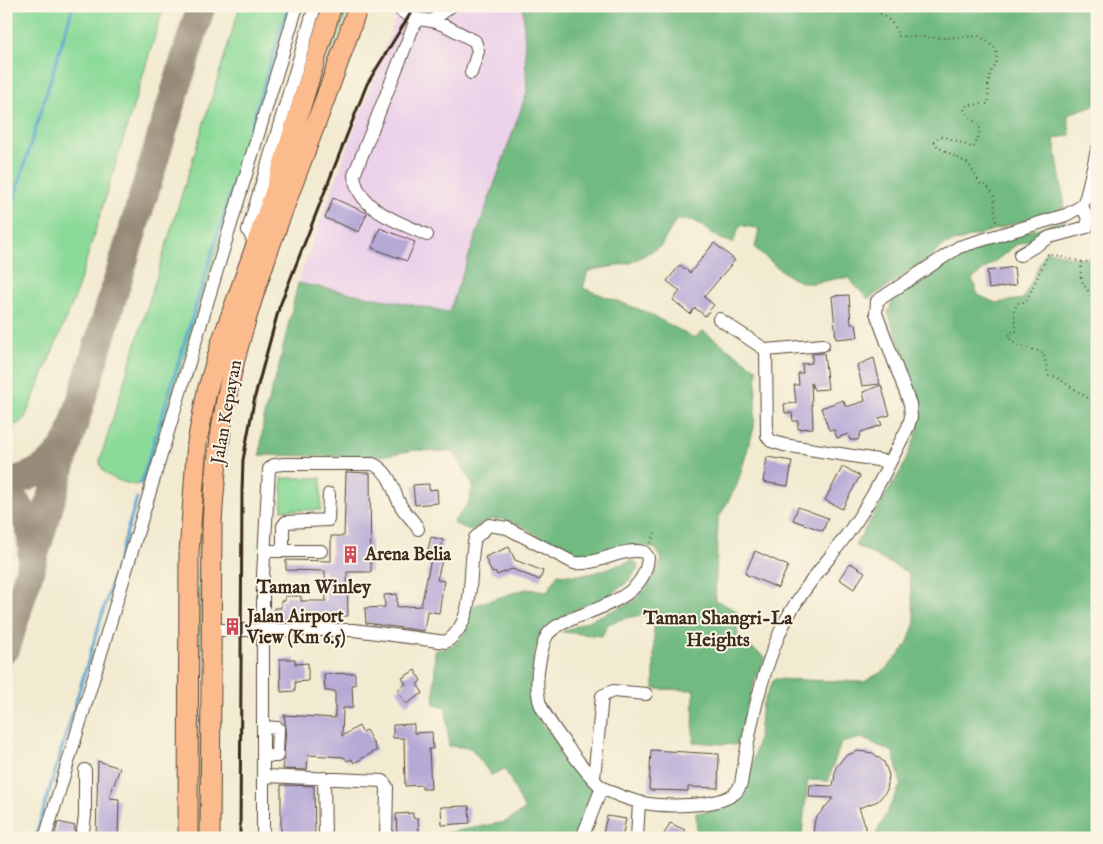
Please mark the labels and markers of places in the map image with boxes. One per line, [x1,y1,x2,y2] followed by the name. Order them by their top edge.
[341,544,361,564] building icon: Arena Belia
[364,544,452,567] place label: Arena Belia
[245,606,346,650] place label: Jalan Airport View (Km 6.5)
[223,616,243,636] building icon: Jalan Airport View (Km 6.5)

